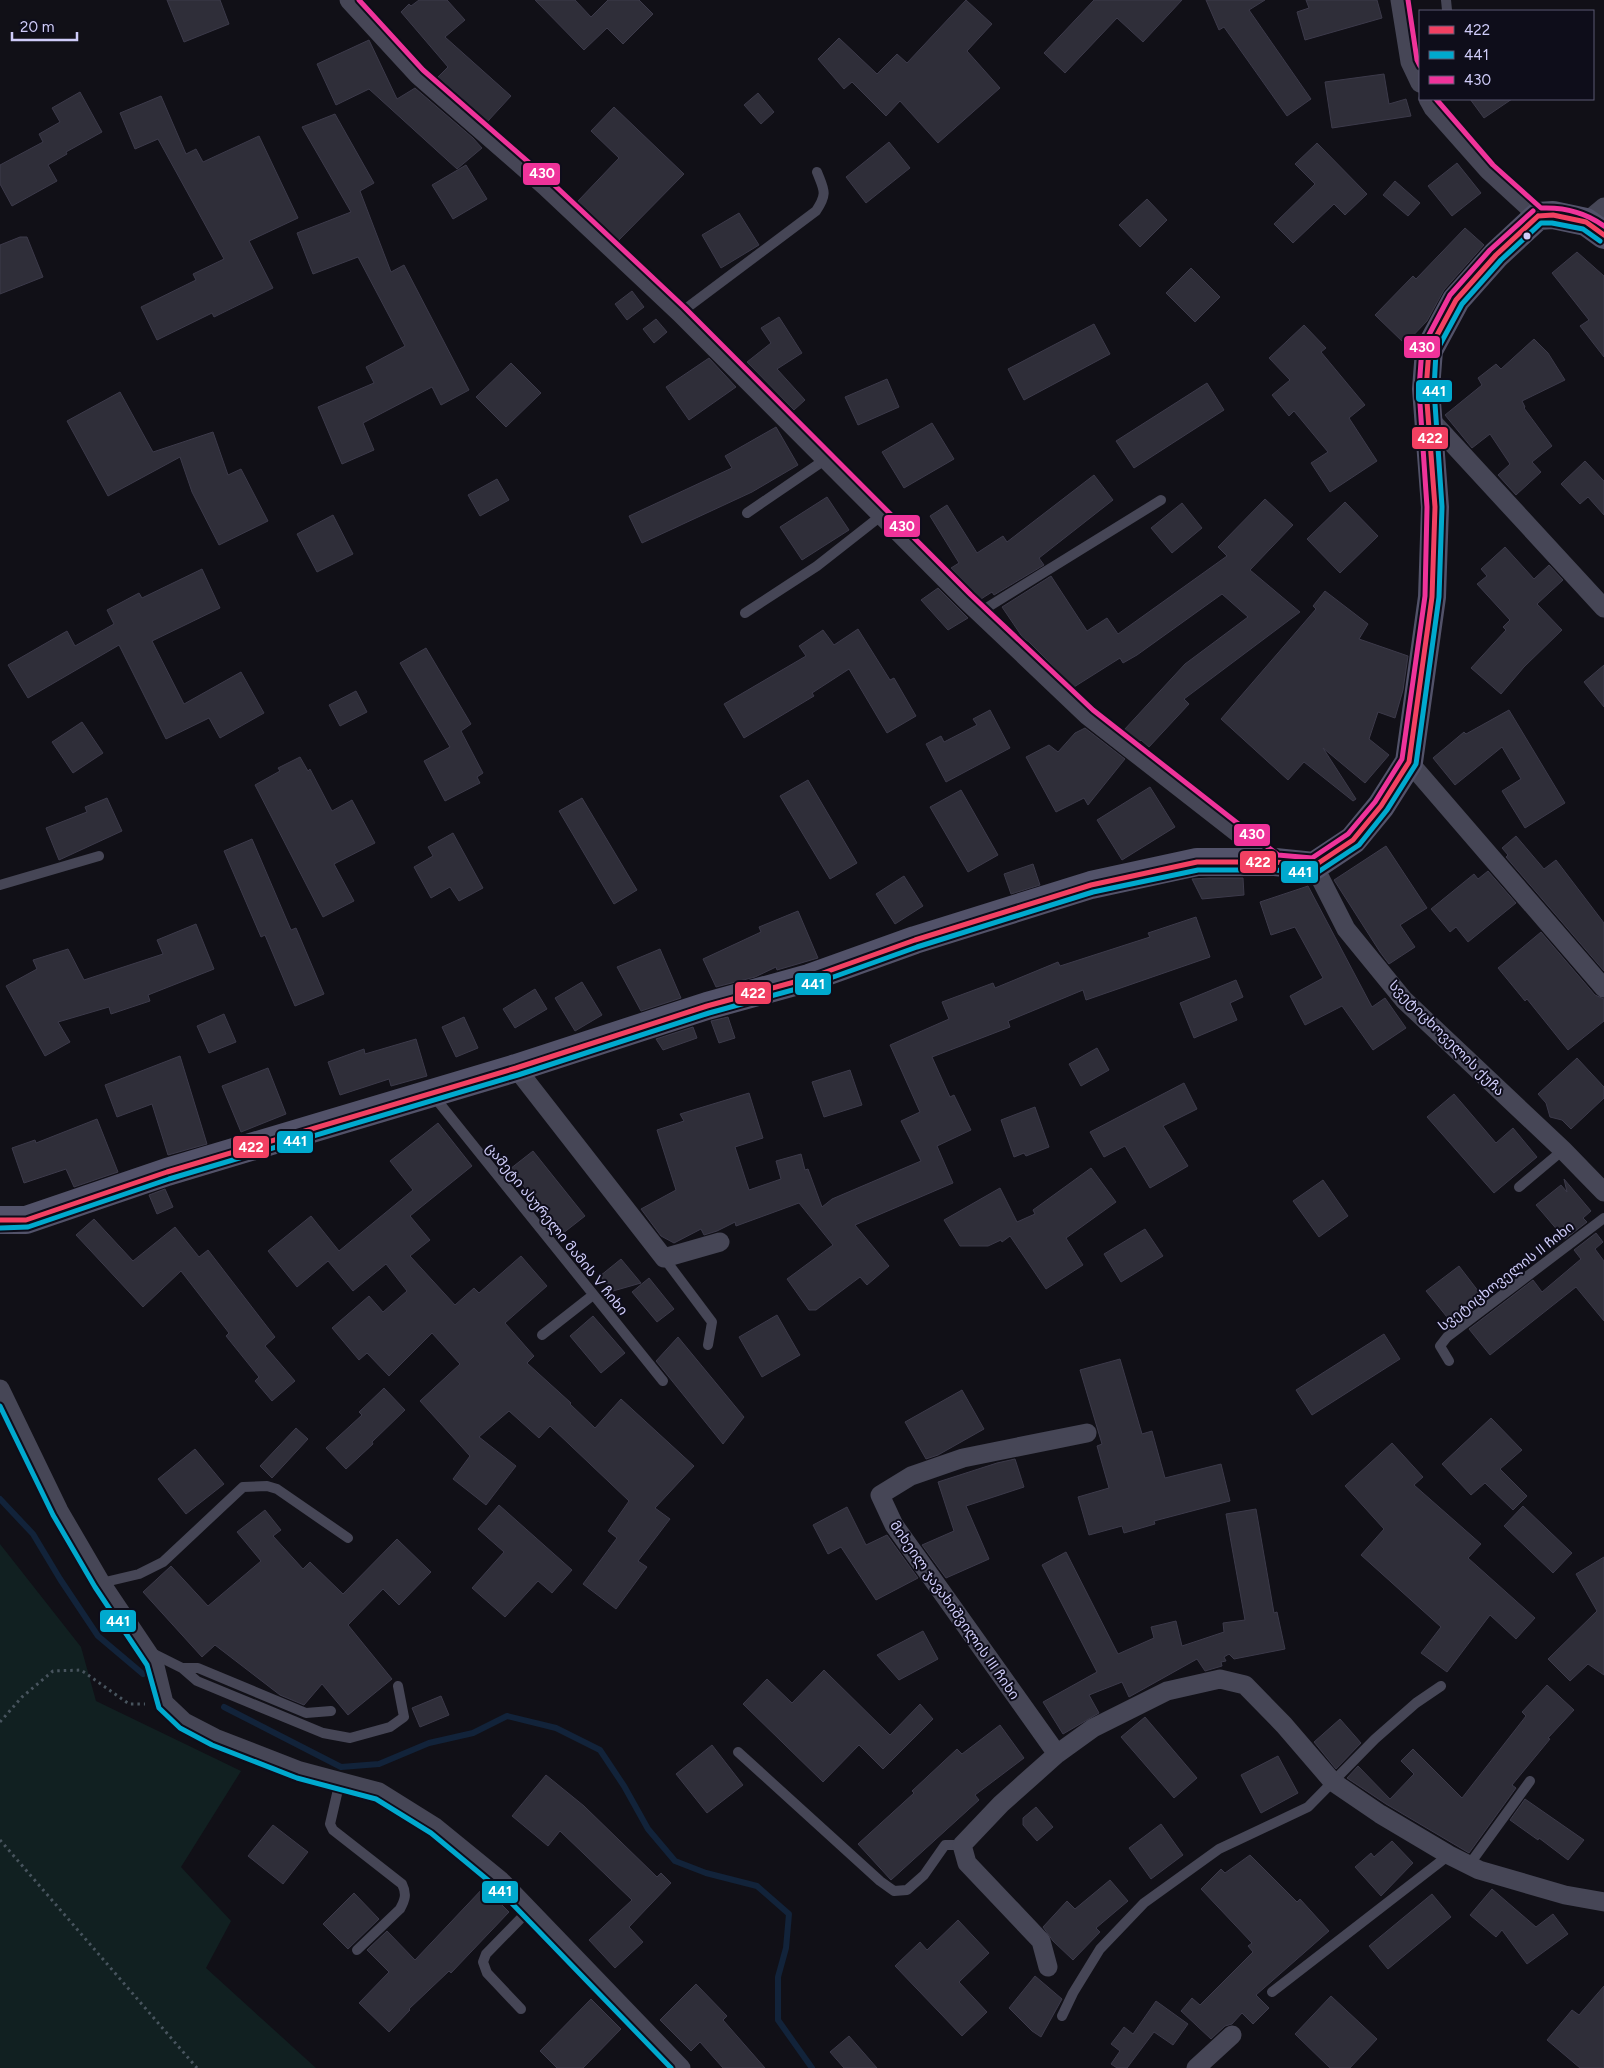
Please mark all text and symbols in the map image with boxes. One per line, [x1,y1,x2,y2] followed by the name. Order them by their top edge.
[12,10,78,42] scale bar
[1419,10,1594,100] legend
[20,18,54,36] text: 20 m
[1464,21,1490,39] text: 422
[1464,46,1489,64] text: 441
[1464,71,1491,89] text: 430
[522,162,561,186] line badge: 430
[529,165,555,182] text: 430
[1522,231,1532,241] unlabelled marker
[1403,335,1441,359] line badge: 430
[1409,339,1435,356] text: 430
[1415,379,1453,403] line badge: 441
[1422,383,1446,400] text: 441
[1411,426,1449,450] line badge: 422
[1417,430,1443,447] text: 422
[883,514,921,538] line badge: 430
[889,518,915,535] text: 430
[1233,823,1271,847] line badge: 430
[1239,826,1265,843] text: 430
[1239,850,1277,874] line badge: 422
[1245,854,1271,871] text: 422
[1280,860,1319,884] line badge: 441
[1288,864,1312,881] text: 441
[794,972,832,996] line badge: 441
[801,976,825,993] text: 441
[1385,977,1508,1100] street label: სვეტიცხოველის ქუჩა
[734,981,772,1005] line badge: 422
[740,985,766,1002] text: 422
[276,1130,314,1154] line badge: 441
[283,1133,307,1150] text: 441
[232,1135,270,1159] line badge: 422
[238,1139,264,1156] text: 422
[482,1140,631,1319] street label: ცამეტი ასურელი მამის V ჩიხი
[1435,1218,1578,1335] street label: სვეტიცხოველის II ჩიხი
[886,1518,1023,1703] street label: მიხეილ ჯავახიშვილის III ჩიხი
[99,1609,137,1633] line badge: 441
[106,1613,130,1630] text: 441
[481,1880,519,1904] line badge: 441
[488,1883,512,1900] text: 441

